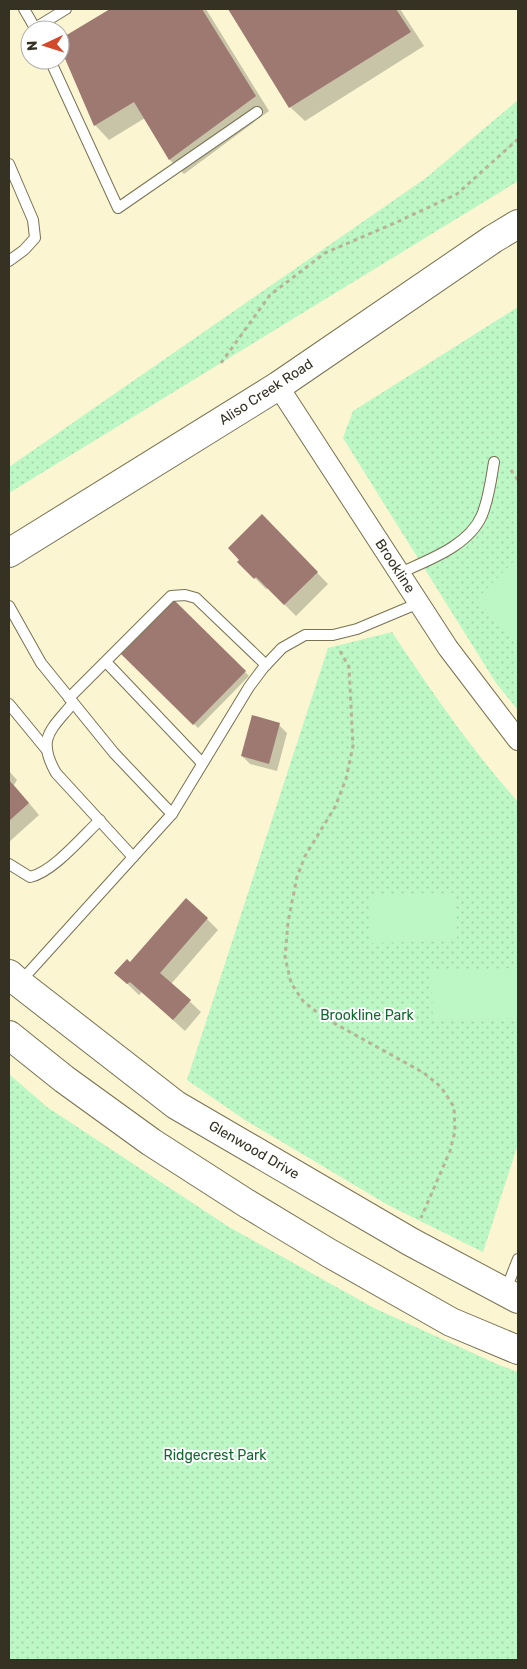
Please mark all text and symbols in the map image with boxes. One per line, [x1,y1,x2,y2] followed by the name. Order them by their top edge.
[20,20,70,70] north arrow
[24,40,41,51] text: N
[216,355,316,429] street label: Aliso Creek Road
[371,536,419,596] street label: Brookline
[320,1007,415,1024] park label: Brookline Park
[206,1117,302,1183] street label: Glenwood Drive
[164,1447,267,1464] park label: Ridgecrest Park

